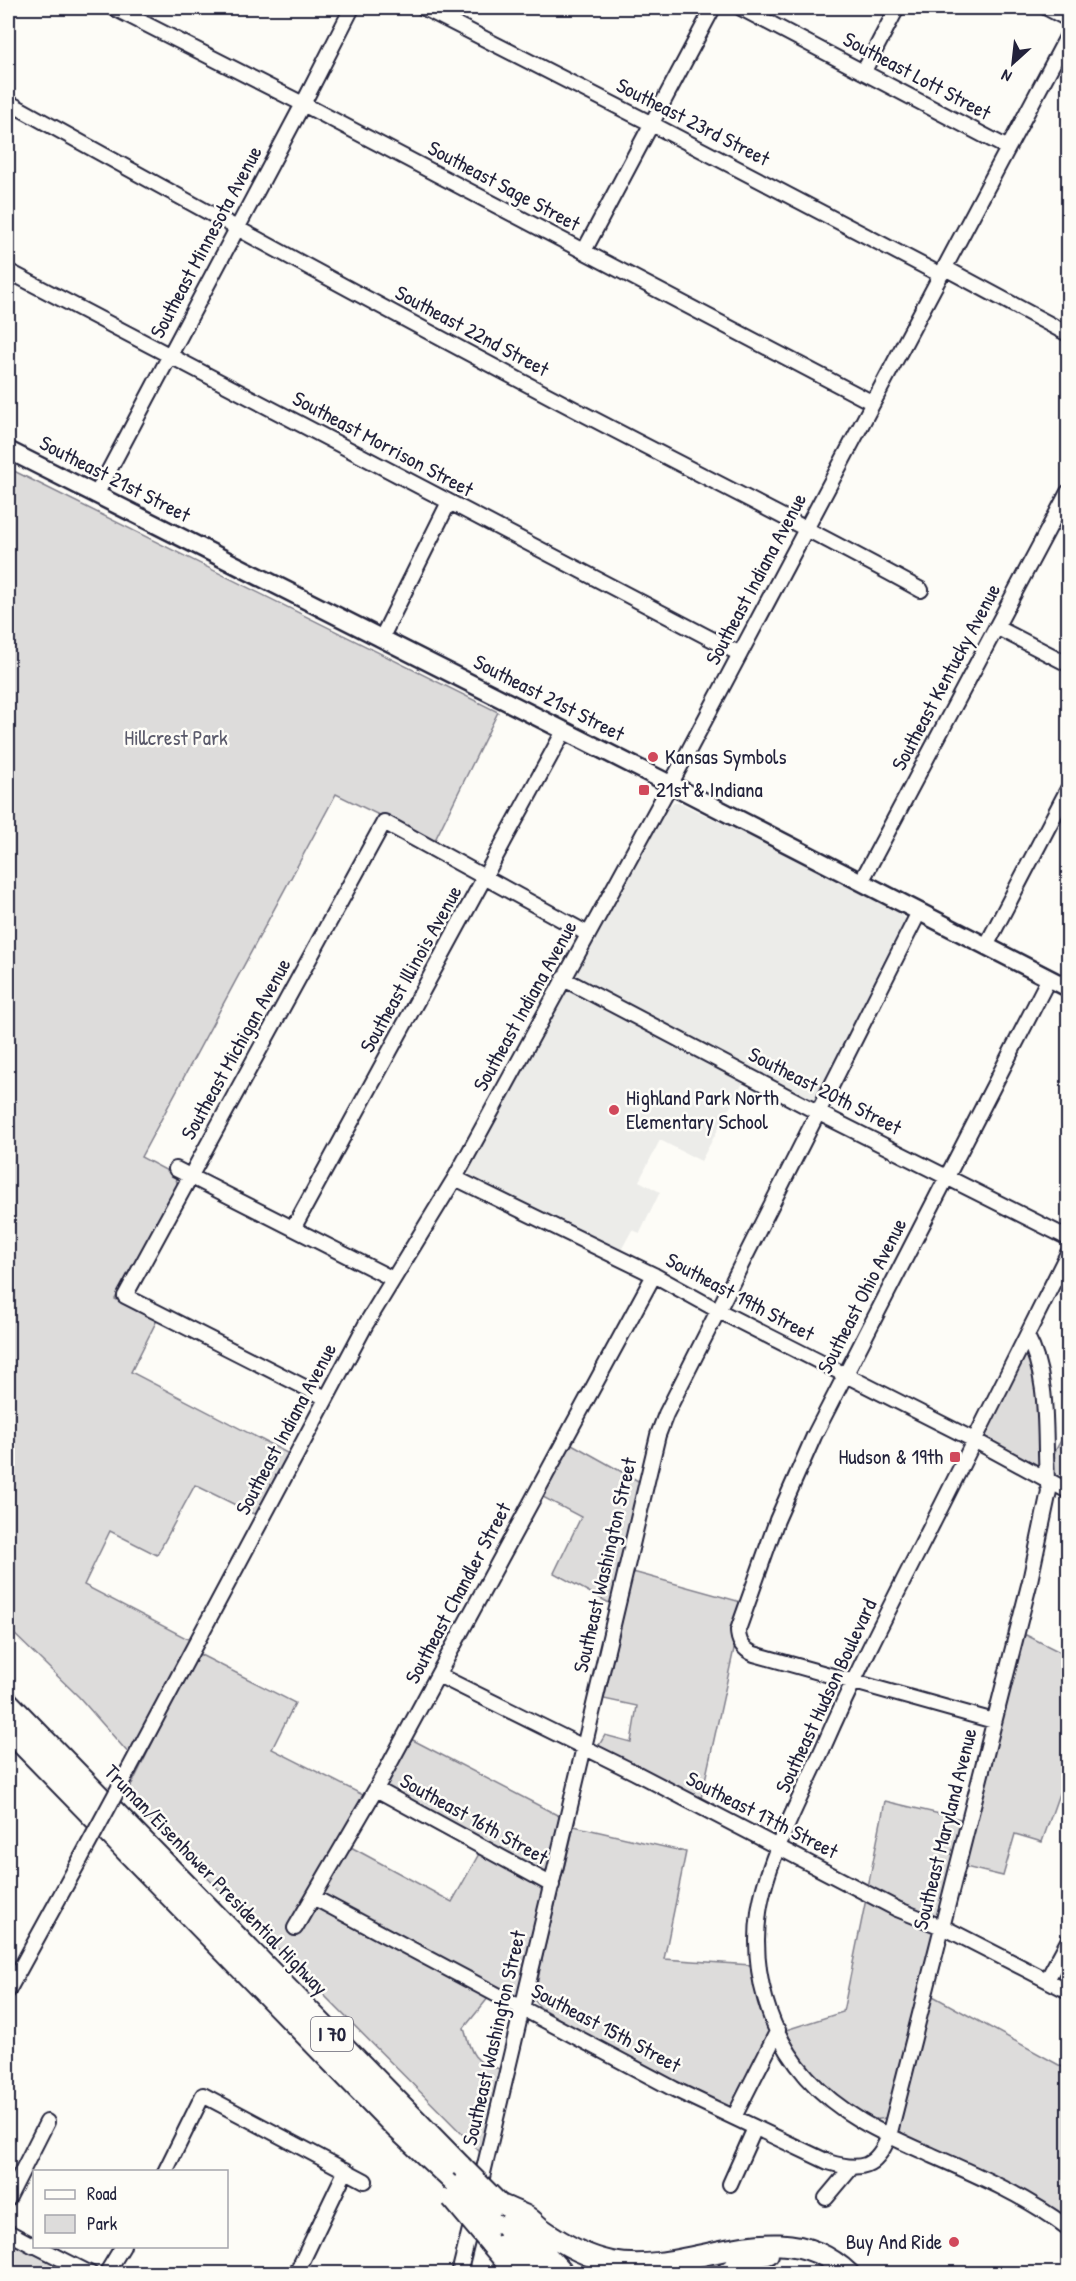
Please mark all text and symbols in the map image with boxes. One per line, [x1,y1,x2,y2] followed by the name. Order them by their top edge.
[838,24,997,127] street label: Southeast Lott Street
[983,33,1043,93] north arrow
[997,64,1015,88] text: N
[612,70,776,173] street label: Southeast 23rd Street
[423,133,586,238] street label: Southeast Sage Street
[143,141,269,343] street label: Southeast Minnesota Avenue
[390,278,555,384] street label: Southeast 22nd Street
[288,384,479,504] street label: Southeast Morrison Street
[35,428,196,529] street label: Southeast 21st Street
[698,488,813,670] street label: Southeast Indiana Avenue
[884,578,1007,775] street label: Southeast Kentucky Avenue
[469,647,630,748] street label: Southeast 21st Street
[124,723,228,752] park label: Hillcrest Park
[665,742,787,771] place label: Kansas Symbols
[646,750,660,764] marker: Kansas Symbols
[656,775,763,804] place label: 21st & Indiana
[637,783,651,797] marker: 21st & Indiana
[353,880,469,1057] street label: Southeast Illinois Avenue
[466,915,583,1096] street label: Southeast Indiana Avenue
[174,953,298,1145] street label: Southeast Michigan Avenue
[744,1039,907,1142] street label: Southeast 20th Street
[626,1083,779,1136] place label: Highland Park North Elementary School
[607,1103,621,1117] marker: Highland Park North Elementary School
[810,1213,913,1379] street label: Southeast Ohio Avenue
[661,1245,820,1348] street label: Southeast 19th Street
[228,1338,343,1520] street label: Southeast Indiana Avenue
[838,1442,943,1471] place label: Hudson & 19th
[948,1450,962,1464] marker: Hudson & 19th
[566,1454,644,1675] street label: Southeast Washington Street
[398,1496,518,1688] street label: Southeast Chandler Street
[768,1594,883,1798] street label: Southeast Hudson Boulevard
[905,1725,984,1933] street label: Southeast Maryland Avenue
[98,1758,335,2002] street label: Truman/Eisenhower Presidential Highway
[681,1764,844,1866] street label: Southeast 17th Street
[395,1766,554,1872] street label: Southeast 16th Street
[455,1927,533,2148] street label: Southeast Washington Street
[526,1976,687,2080] street label: Southeast 15th Street
[311,2017,353,2051] road number: I 70
[33,2170,228,2248] legend
[87,2181,117,2206] text: Road
[87,2211,118,2236] text: Park
[846,2227,942,2256] place label: Buy And Ride
[947,2235,961,2249] marker: Buy And Ride

